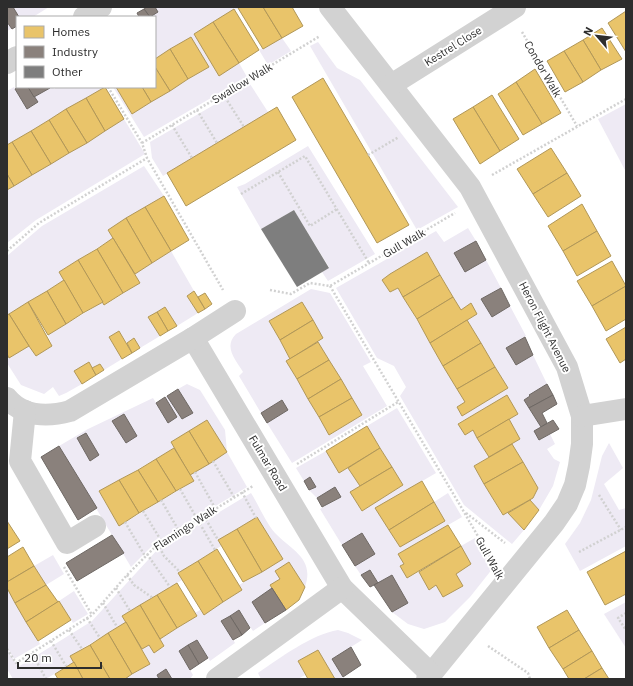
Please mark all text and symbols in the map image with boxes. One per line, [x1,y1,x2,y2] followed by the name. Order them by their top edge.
[16,16,156,88] legend
[577,16,617,56] north arrow
[422,23,484,69] street label: Kestrel Close
[52,24,90,39] text: Homes
[580,24,596,38] text: N
[521,38,565,100] street label: Condor Walk
[52,44,98,59] text: Industry
[209,59,275,107] street label: Swallow Walk
[52,64,83,79] text: Other
[380,225,428,261] street label: Gull Walk
[516,279,574,375] street label: Heron Flight Avenue
[246,433,290,493] street label: Fulmar Road
[151,502,219,554] street label: Flamingo Walk
[473,534,508,582] street label: Gull Walk
[18,644,101,670] scale bar
[24,650,52,665] text: 20 m

